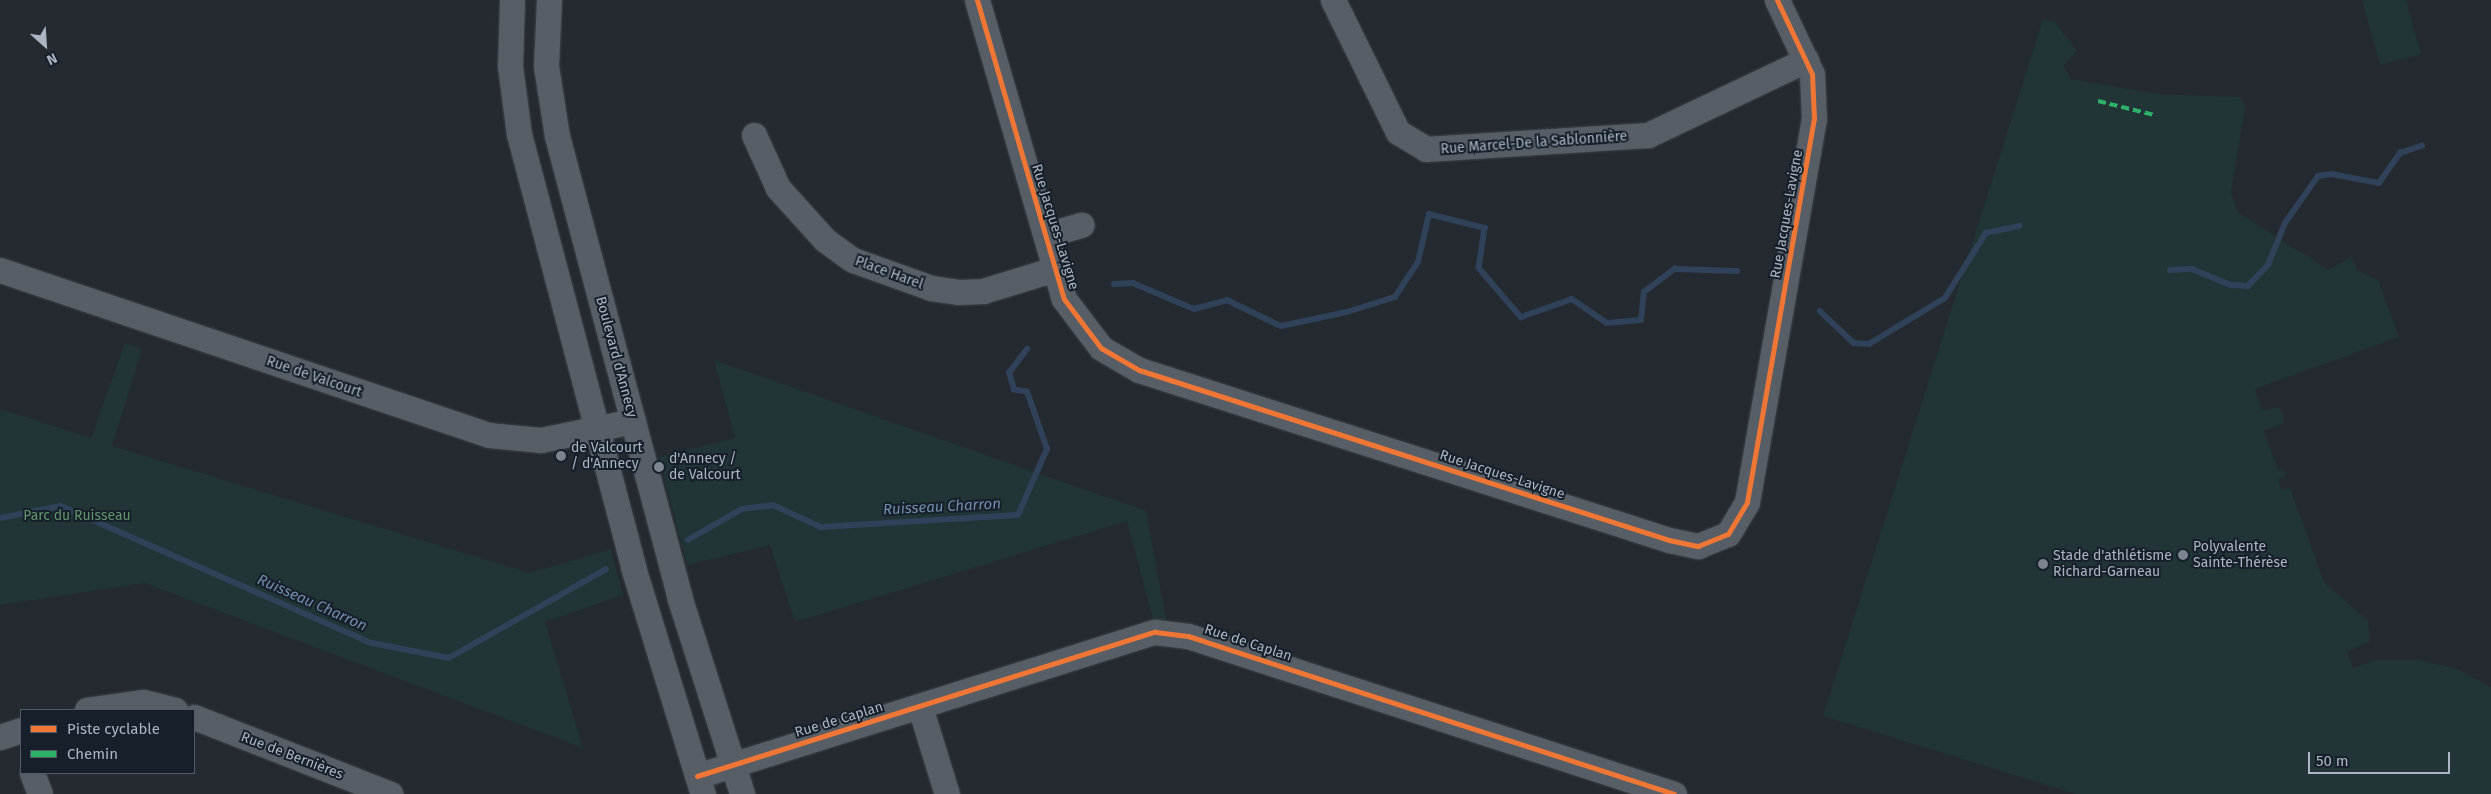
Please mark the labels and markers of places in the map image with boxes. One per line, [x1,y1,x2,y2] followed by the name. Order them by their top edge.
[571,440,643,472] place label: de Valcourt / d'Annecy
[555,450,567,462] marker: de Valcourt / d'Annecy
[669,451,741,484] place label: d'Annecy / de Valcourt
[653,461,665,473] marker: d'Annecy / de Valcourt
[2193,539,2288,572] place label: Polyvalente Sainte-Thérèse
[2053,548,2172,580] place label: Stade d'athlétisme Richard-Garneau
[2177,549,2189,561] marker: Polyvalente Sainte-Thérèse
[2037,558,2049,570] marker: Stade d'athlétisme Richard-Garneau

